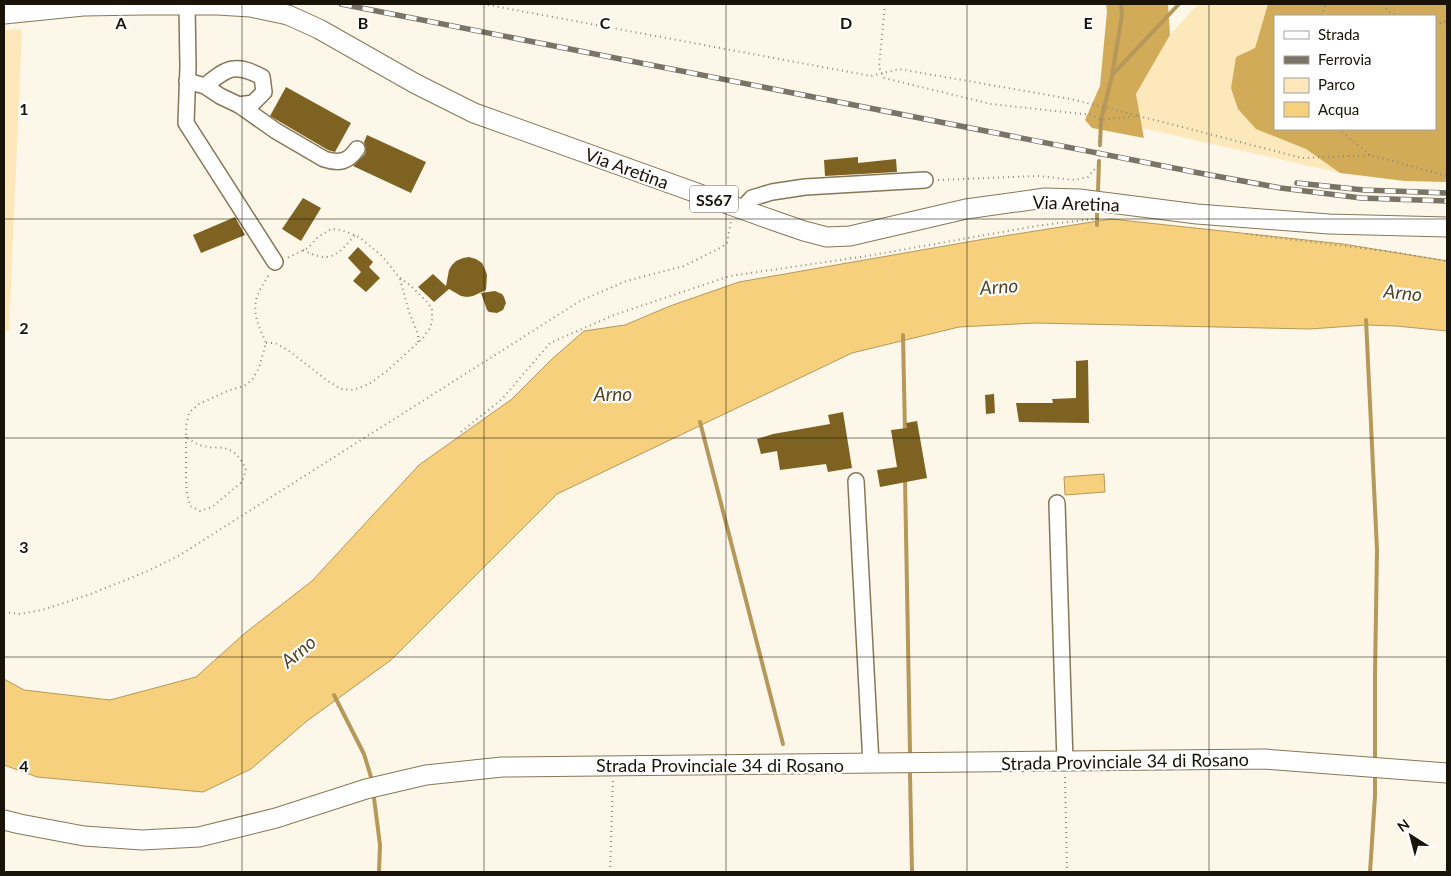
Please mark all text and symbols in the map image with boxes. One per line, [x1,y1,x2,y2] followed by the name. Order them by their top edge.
[114,13,127,32] text: A
[358,13,368,32] text: B
[600,13,611,32] text: C
[840,13,852,32] text: D
[1083,13,1093,32] text: E
[1274,15,1436,130] legend
[1318,25,1360,43] text: Strada
[1318,50,1371,68] text: Ferrovia
[1318,75,1355,93] text: Parco
[19,99,29,118] text: 1
[1318,100,1359,118] text: Acqua
[582,143,672,193] street label: Via Aretina
[690,185,738,212] road number: SS67
[1032,190,1120,216] street label: Via Aretina
[978,273,1019,299] water label: Arno
[1382,278,1423,305] water label: Arno
[19,318,29,337] text: 2
[593,382,632,405] water label: Arno
[19,537,29,556] text: 3
[275,630,320,673] water label: Arno
[1001,748,1249,774] street label: Strada Provinciale 34 di Rosano
[596,754,844,776] street label: Strada Provinciale 34 di Rosano
[19,756,29,775] text: 4
[1386,811,1436,861] north arrow
[1394,815,1412,835] text: N

